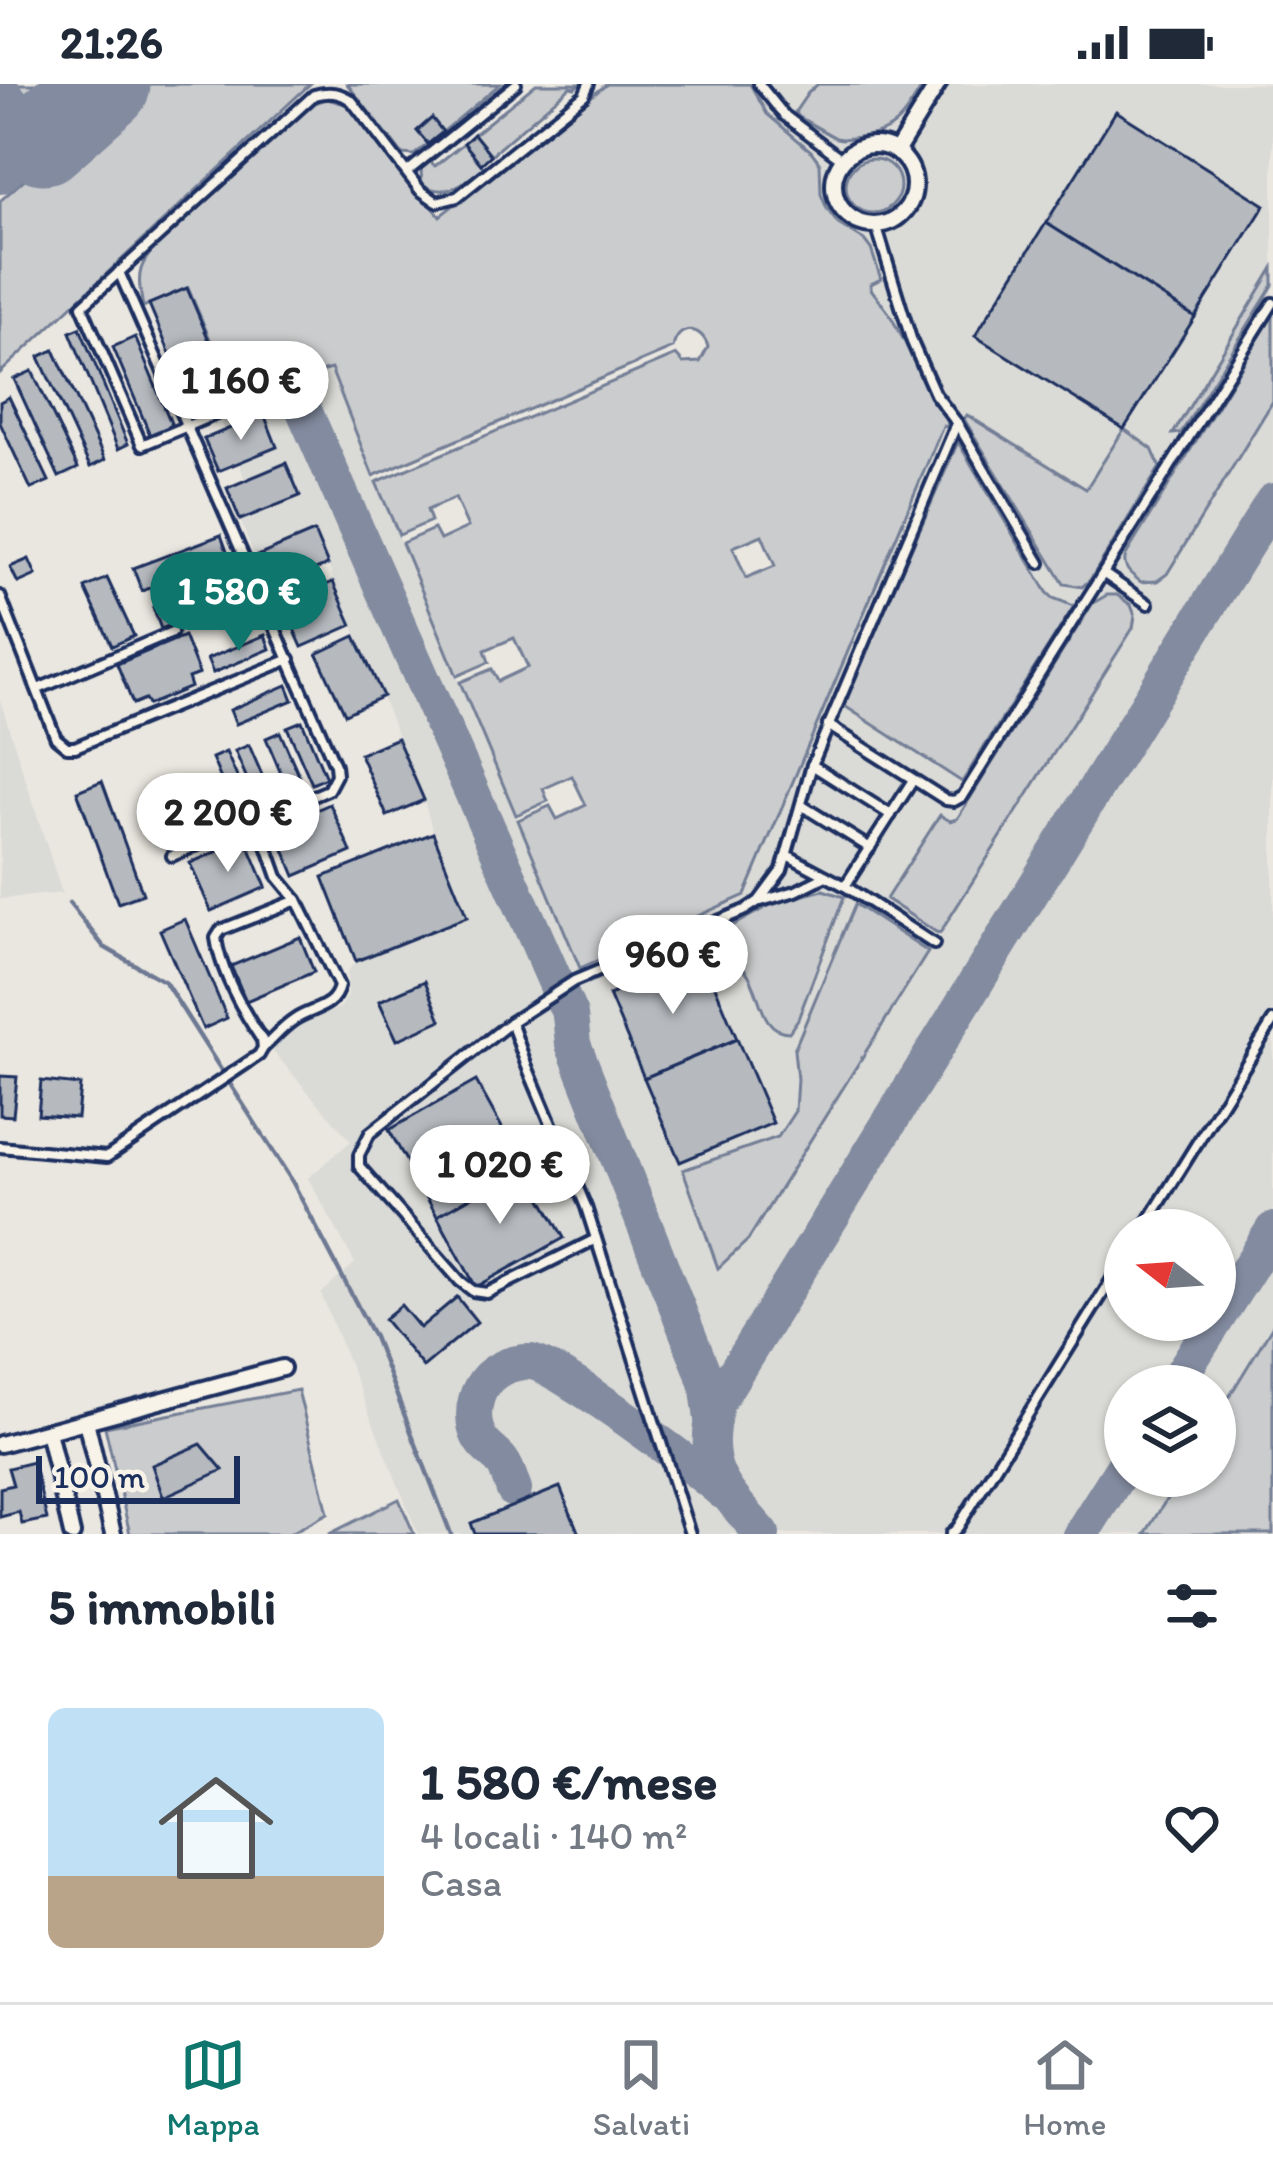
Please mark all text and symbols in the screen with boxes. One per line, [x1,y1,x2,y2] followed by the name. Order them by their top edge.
[60,15,163,69] text: 21:26
[130,341,352,443] pin: 1 160 €
[181,356,301,403] text: 1 160 €
[128,552,350,654] pin: 1 580 €
[177,567,301,614] text: 1 580 €
[117,773,339,875] pin: 2 200 €
[164,788,292,835] text: 2 200 €
[589,915,757,1017] pin: 960 €
[625,930,721,977] text: 960 €
[389,1125,611,1227] pin: 1 020 €
[437,1140,563,1187] text: 1 020 €
[1104,1209,1236,1341] north arrow
[1104,1209,1236,1497] map controls
[1104,1365,1236,1497] button: layers
[36,1450,240,1503] scale bar
[54,1457,145,1496] text: 100 m
[1159,1573,1225,1639] icon: filters
[48,1576,276,1637] text: 5 immobili
[420,1751,717,1812] text: 1 580 €/mese
[144,1756,288,1900] icon: home
[1159,1795,1225,1861] icon: heart
[420,1812,687,1859] text: 4 locali · 140 m²
[420,1859,502,1906] text: Casa
[167,2032,260,2143] tab: Mappa
[593,2032,690,2143] tab: Salvati
[1023,2032,1106,2143] tab: Home

